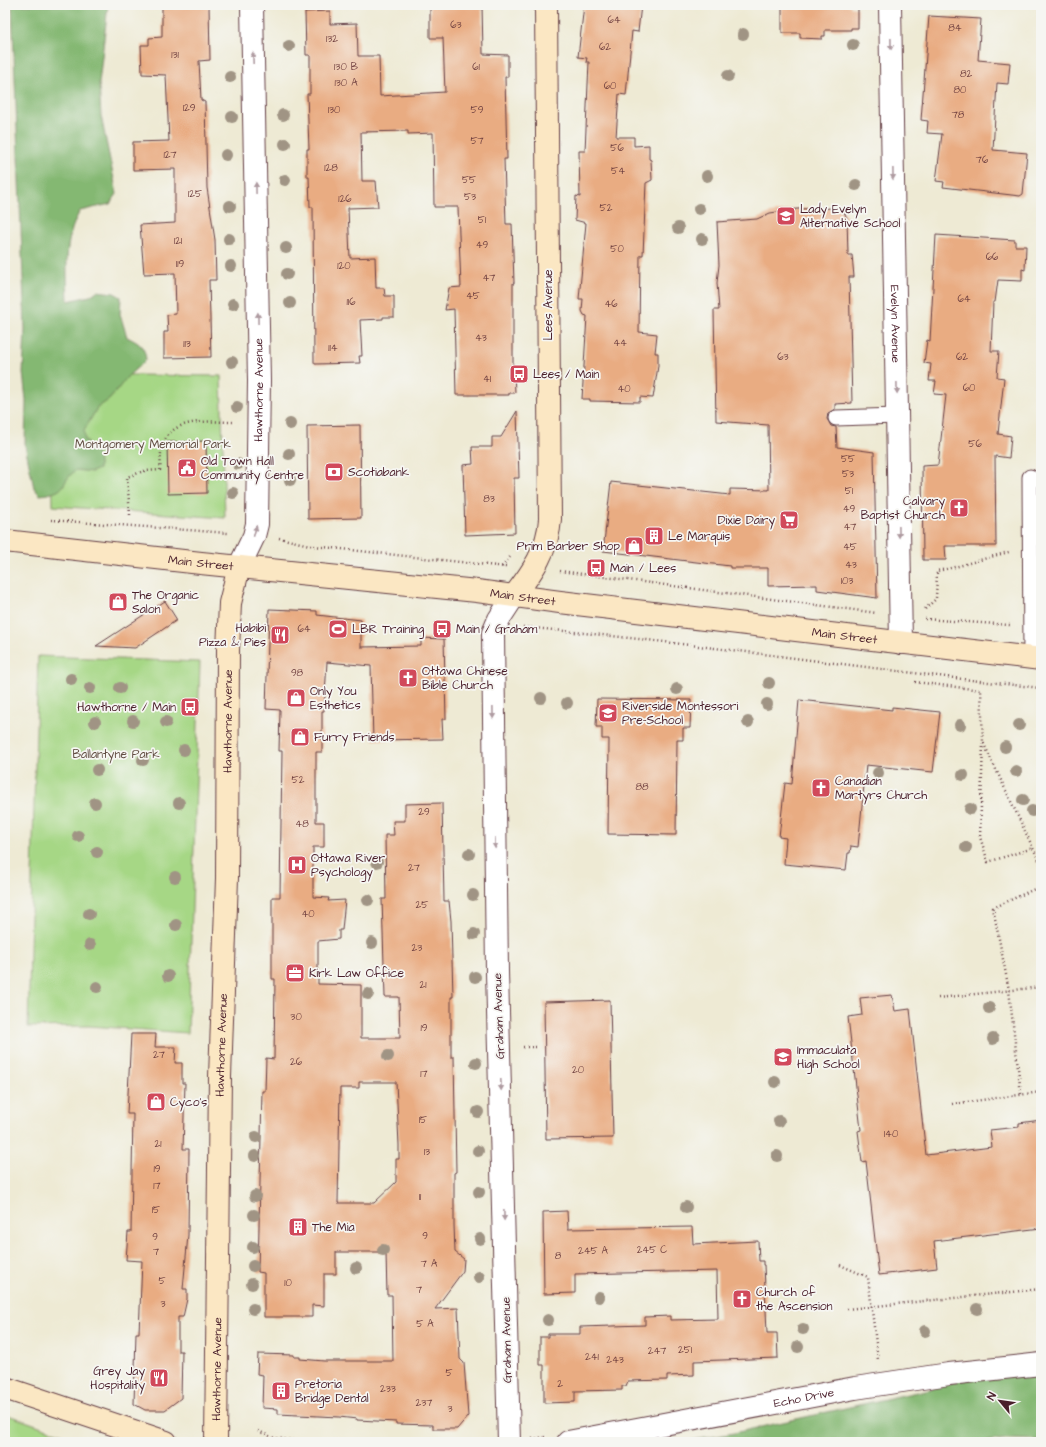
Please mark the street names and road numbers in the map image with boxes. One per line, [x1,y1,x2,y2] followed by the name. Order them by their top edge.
[540,269,557,341] street label: Lees Avenue
[886,285,905,364] street label: Evelyn Avenue
[250,337,268,442] street label: Hawthorne Avenue
[167,551,234,575] street label: Main Street
[489,584,557,610] street label: Main Street
[811,623,878,648] street label: Main Street
[219,669,236,773] street label: Hawthorne Avenue
[489,972,509,1059] street label: Graham Avenue
[211,992,231,1097] street label: Hawthorne Avenue
[498,1296,516,1383] street label: Graham Avenue
[208,1317,226,1421] street label: Hawthorne Avenue
[772,1384,836,1412] street label: Echo Drive

